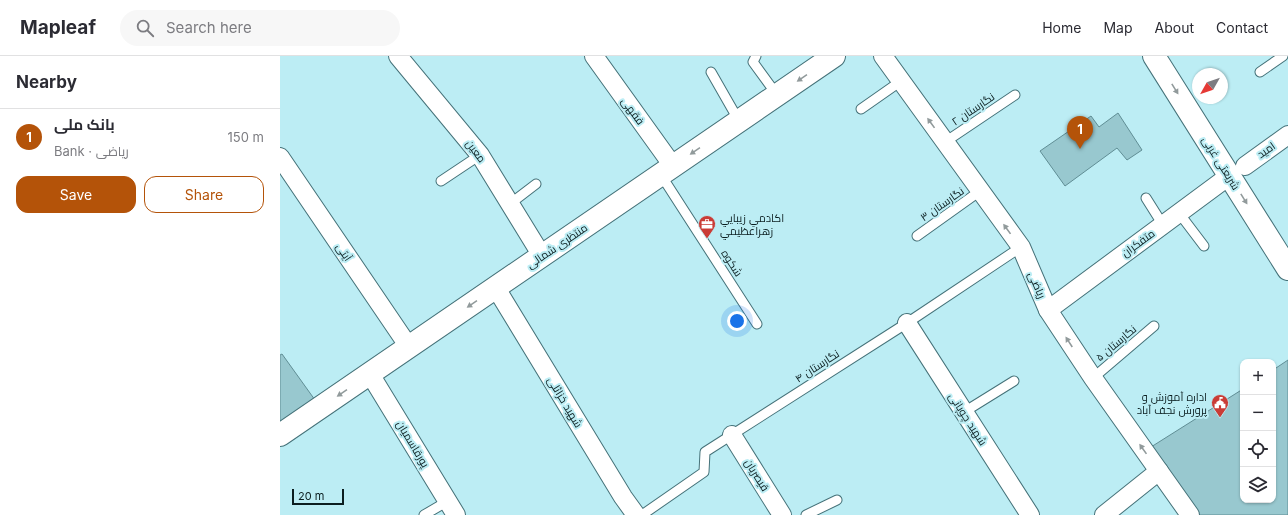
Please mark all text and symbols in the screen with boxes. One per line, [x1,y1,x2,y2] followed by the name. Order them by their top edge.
[120,10,400,46] search box
[20,16,96,39] text: Mapleaf
[134,17,156,39] icon: search
[166,18,252,37] text: Search here
[1042,19,1081,36] text: Home
[1103,19,1133,36] text: Map
[1155,19,1194,36] text: About
[1216,19,1268,36] text: Contact
[1192,68,1228,104] north arrow
[16,72,77,92] text: Nearby
[797,74,807,82] one-way arrow
[1171,84,1179,94] one-way arrow
[949,90,997,128] street label: نگارستان ۲
[618,94,648,128] street label: فقهی
[54,115,115,134] text: بانک ملی
[1067,116,1093,149] pin: 1
[927,118,935,128] one-way arrow
[26,129,32,145] text: 1
[228,129,264,145] text: 150 m
[1199,134,1243,192] street label: شریعتی غربی
[463,137,489,165] street label: معین
[1254,139,1278,161] street label: امید
[54,143,129,159] text: Bank · ریاضی
[689,148,700,155] one-way arrow
[16,176,136,213] button: Save
[144,176,264,213] button: Share
[917,184,967,224] street label: نگارستان ۳
[1240,194,1248,204] one-way arrow
[720,211,784,240] place label: اكادمي زيبايي زهراعظيمي
[697,214,717,239] office icon: اكادمي زيبايي زهراعظيمي
[524,220,590,272] street label: منتظری شمالی
[1003,223,1011,234] one-way arrow
[1118,226,1158,260] street label: متفکران
[333,240,355,264] street label: آیتی
[718,247,746,279] street label: شکوه
[1025,269,1049,301] street label: ریاضی
[467,300,477,308] one-way arrow
[727,311,747,331] your location
[1093,322,1139,364] street label: نگارستان ۵
[1065,337,1073,347] one-way arrow
[792,346,842,386] street label: نگارستان ۴
[1240,359,1276,503] map controls
[1240,359,1276,395] button: +
[544,374,586,430] street label: شهید خزائلی
[336,389,347,397] one-way arrow
[946,390,990,448] street label: شهید چوپانی
[1137,390,1207,417] place label: اداره آموزش و پرورش نجف آباد
[1210,393,1230,418] public building icon: اداره آموزش و پرورش نجف آباد
[1240,395,1276,431] button: −
[393,418,433,470] street label: پورقاسمیان
[1240,431,1276,467] button: locate
[1139,444,1147,454] one-way arrow
[742,456,772,494] street label: قیصریان
[1240,467,1276,503] button: layers
[292,487,344,506] scale bar
[298,489,324,503] text: 20 m

